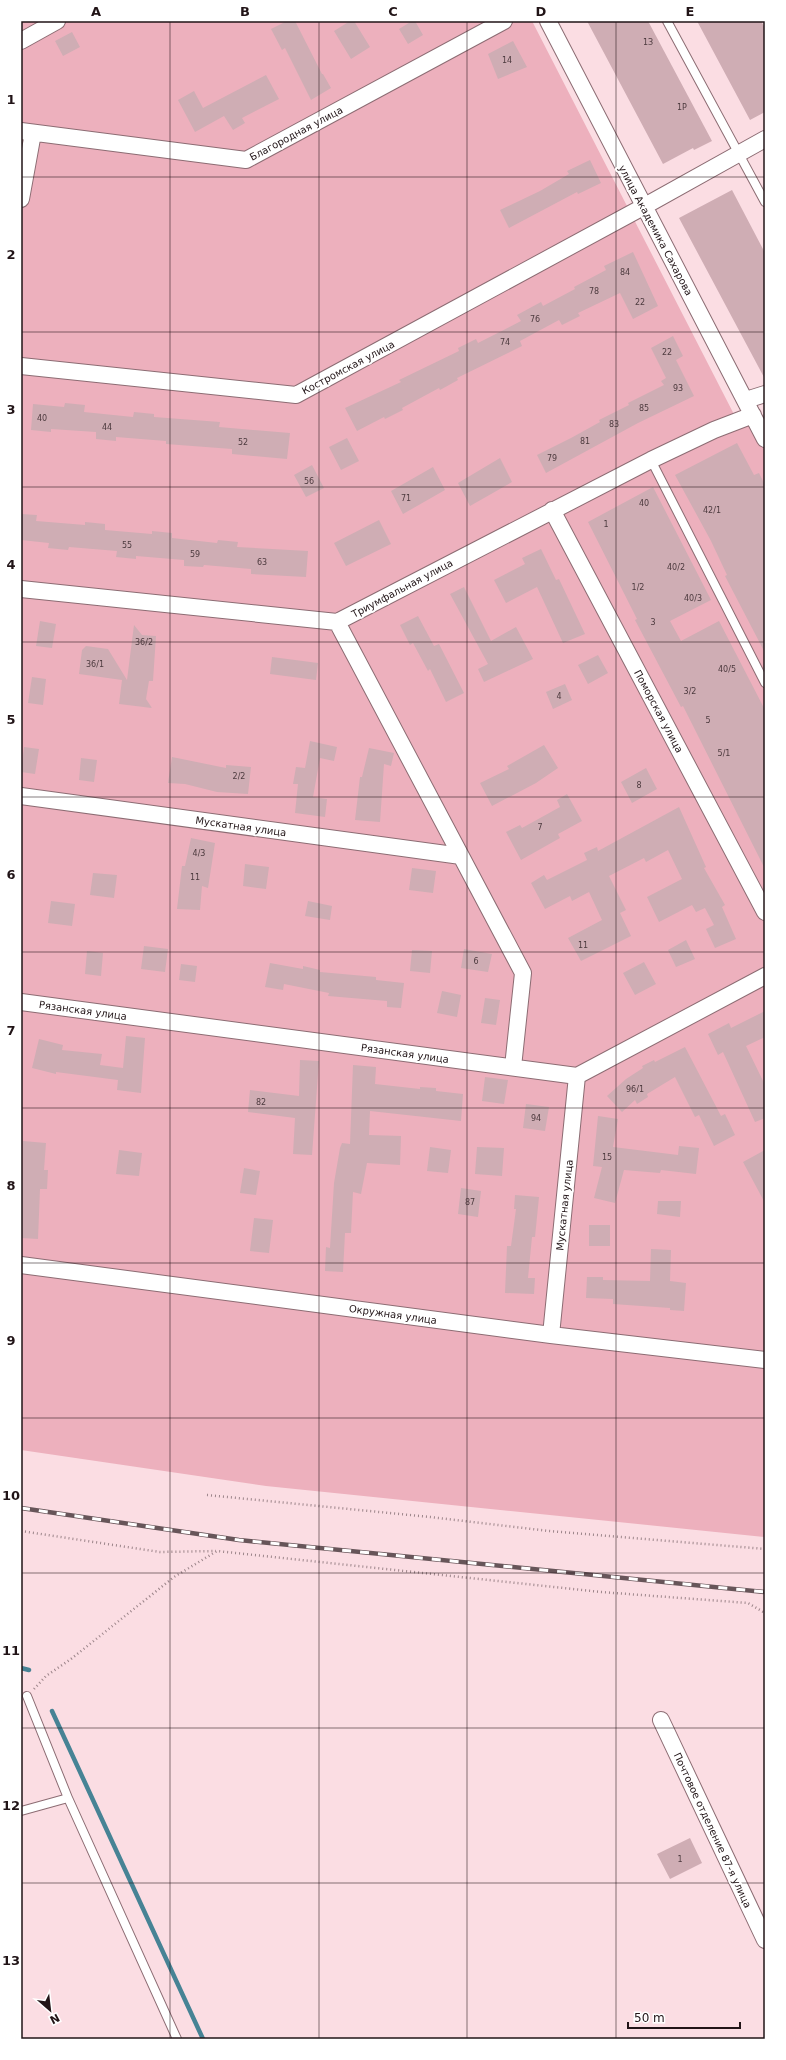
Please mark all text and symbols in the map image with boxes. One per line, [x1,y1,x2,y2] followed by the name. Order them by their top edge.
[91,4,101,19] text: A
[240,4,250,19] text: B
[388,4,398,19] text: C
[536,4,547,19] text: D
[686,4,694,19] text: E
[643,38,653,47] house number: 1З
[502,56,512,65] house number: 14
[6,92,16,107] text: 1
[677,103,687,112] house number: 1Р
[248,104,345,163] street label: Благородная улица
[616,163,695,297] street label: улица Академика Сахарова
[6,247,16,262] text: 2
[620,268,630,277] house number: 84
[589,287,599,296] house number: 78
[635,298,645,307] house number: 22
[530,315,540,324] house number: 76
[300,338,396,397] street label: Костромская улица
[500,338,510,347] house number: 74
[662,348,672,357] house number: 22
[673,384,683,393] house number: 93
[6,402,16,417] text: 3
[639,404,649,413] house number: 85
[37,414,47,423] house number: 40
[609,420,619,429] house number: 83
[102,423,112,432] house number: 44
[580,437,590,446] house number: 81
[238,438,248,447] house number: 52
[547,454,557,463] house number: 79
[304,477,314,486] house number: 56
[401,494,411,503] house number: 71
[639,499,649,508] house number: 40
[703,506,721,515] house number: 42/1
[603,520,609,529] house number: 1
[122,541,132,550] house number: 55
[190,550,200,559] house number: 59
[6,557,16,572] text: 4
[349,557,455,620] street label: Триумфальная улица
[257,558,267,567] house number: 63
[667,563,685,572] house number: 40/2
[632,583,644,592] house number: 1/2
[684,594,702,603] house number: 40/3
[650,618,656,627] house number: 3
[135,638,153,647] house number: 36/2
[86,660,104,669] house number: 36/1
[718,665,736,674] house number: 40/5
[632,668,685,755] street label: Поморская улица
[684,687,696,696] house number: 3/2
[556,692,562,701] house number: 4
[6,712,16,727] text: 5
[705,716,711,725] house number: 5
[718,749,730,758] house number: 5/1
[233,772,245,781] house number: 2/2
[636,781,642,790] house number: 8
[195,815,287,838] street label: Мускатная улица
[537,823,543,832] house number: 7
[193,849,205,858] house number: 4/3
[6,867,16,882] text: 6
[190,873,200,882] house number: 11
[578,941,588,950] house number: 11
[473,957,479,966] house number: 6
[38,999,128,1022] street label: Рязанская улица
[6,1023,16,1038] text: 7
[360,1042,450,1065] street label: Рязанская улица
[626,1085,644,1094] house number: 96/1
[256,1098,266,1107] house number: 82
[531,1114,541,1123] house number: 94
[602,1153,612,1162] house number: 15
[554,1159,575,1251] street label: Мускатная улица
[6,1178,16,1193] text: 8
[465,1198,475,1207] house number: 87
[348,1303,438,1326] street label: Окружная улица
[6,1333,16,1348] text: 9
[2,1488,20,1503] text: 10
[2,1643,20,1658] text: 11
[672,1751,753,1910] street label: Почтовое отделение 87-я улица
[2,1798,20,1813] text: 12
[677,1855,683,1864] house number: 1
[2,1953,20,1968] text: 13
[30,1990,70,2030] north arrow
[628,2004,740,2030] scale bar
[47,2010,62,2026] text: N
[634,2011,665,2025] text: 50 m

